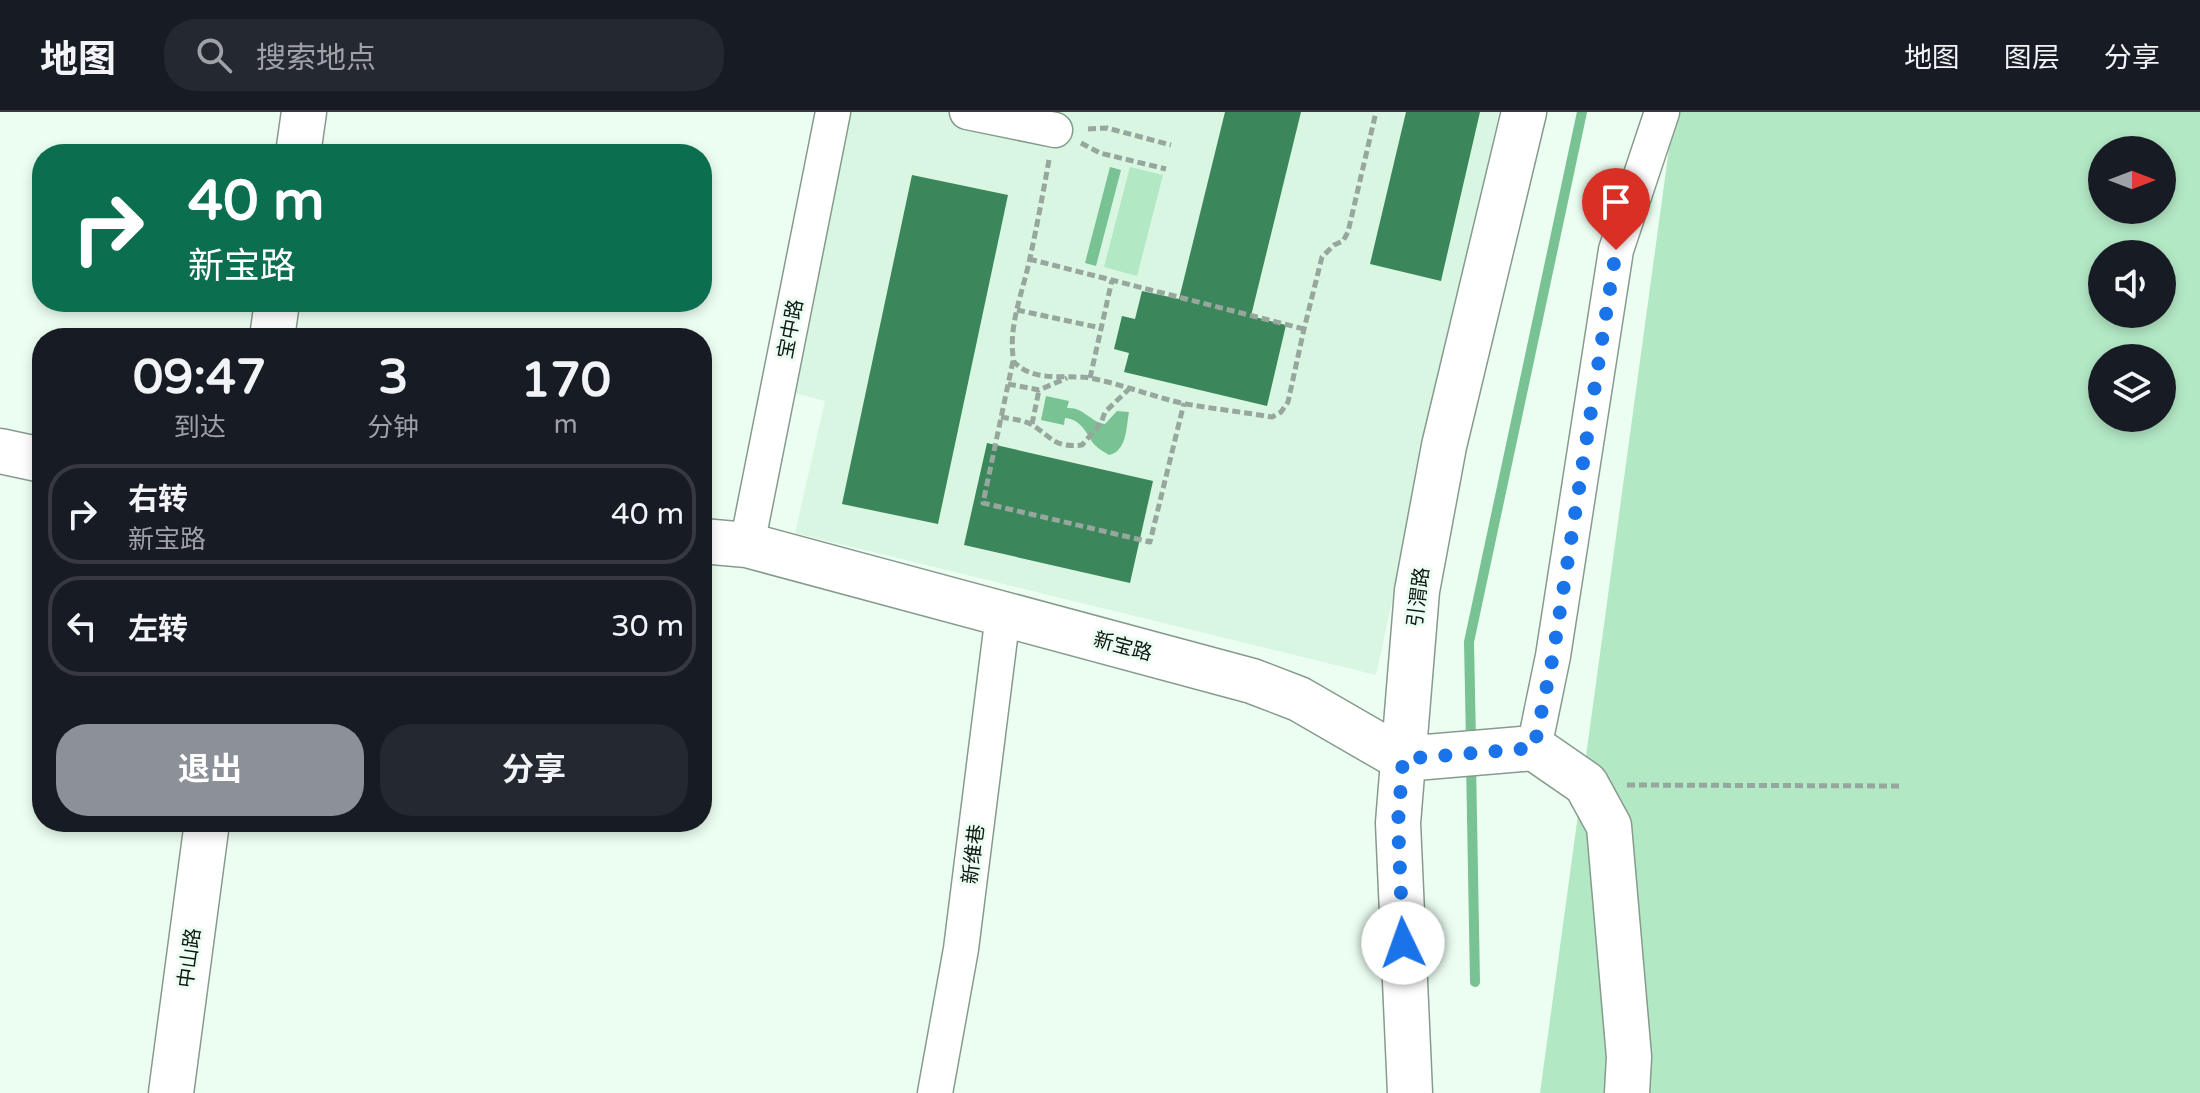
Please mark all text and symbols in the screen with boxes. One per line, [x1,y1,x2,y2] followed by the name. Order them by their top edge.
[164,19,724,91] search box
[192,33,236,77] icon: search
[40,37,116,83] text: 地图
[256,40,376,77] text: 搜索地点
[1904,41,1960,75] text: 地图
[2004,41,2060,75] text: 图层
[2104,41,2160,75] text: 分享
[2088,136,2176,224] north arrow
[2088,136,2176,432] map controls
[188,168,324,235] text: 40 m
[1582,168,1650,250] pin
[56,176,160,280] icon: right
[1594,180,1638,224] icon: arrive
[2088,240,2176,328] button: sound
[188,245,296,288] text: 新宝路
[773,297,808,361] street label: 宝中路
[2088,344,2176,432] button: layers
[133,349,266,407] text: 09:47
[378,349,408,407] text: 3
[520,352,611,410] text: 170
[554,409,578,440] text: m
[174,412,226,443] text: 到达
[367,412,419,443] text: 分钟
[128,481,188,518] text: 右转
[60,492,104,536] icon: right
[611,496,684,533] text: 40 m
[128,524,206,555] text: 新宝路
[1403,566,1435,628] street label: 引渭路
[60,604,104,648] icon: left
[611,608,684,645] text: 30 m
[128,611,188,648] text: 左转
[1091,628,1155,666] street label: 新宝路
[56,724,364,816] button: 退出
[380,724,688,816] button: 分享
[958,823,990,885] street label: 新维巷
[1361,901,1445,985] position arrow
[174,927,206,990] street label: 中山路

